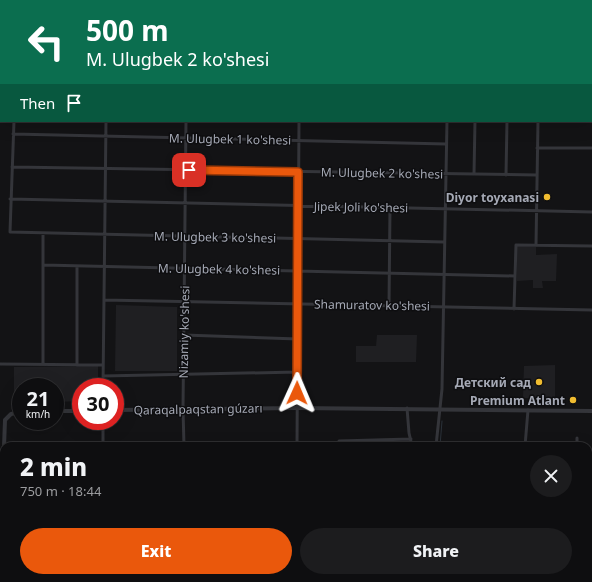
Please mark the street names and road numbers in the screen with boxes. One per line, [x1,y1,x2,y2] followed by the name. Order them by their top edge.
[169,129,291,149] street label: M. Ulugbek 1 ko'shesi
[321,163,443,183] street label: M. Ulugbek 2 ko'shesi
[313,198,408,216] street label: Jipek Joli ko'shesi
[154,227,276,247] street label: M. Ulugbek 3 ko'shesi
[158,259,280,279] street label: M. Ulugbek 4 ko'shesi
[175,285,193,379] street label: Nizamiy ko'shesi
[314,295,430,315] street label: Shamuratov ko'shesi
[133,399,263,419] street label: Qaraqalpaqstan gúzarı

